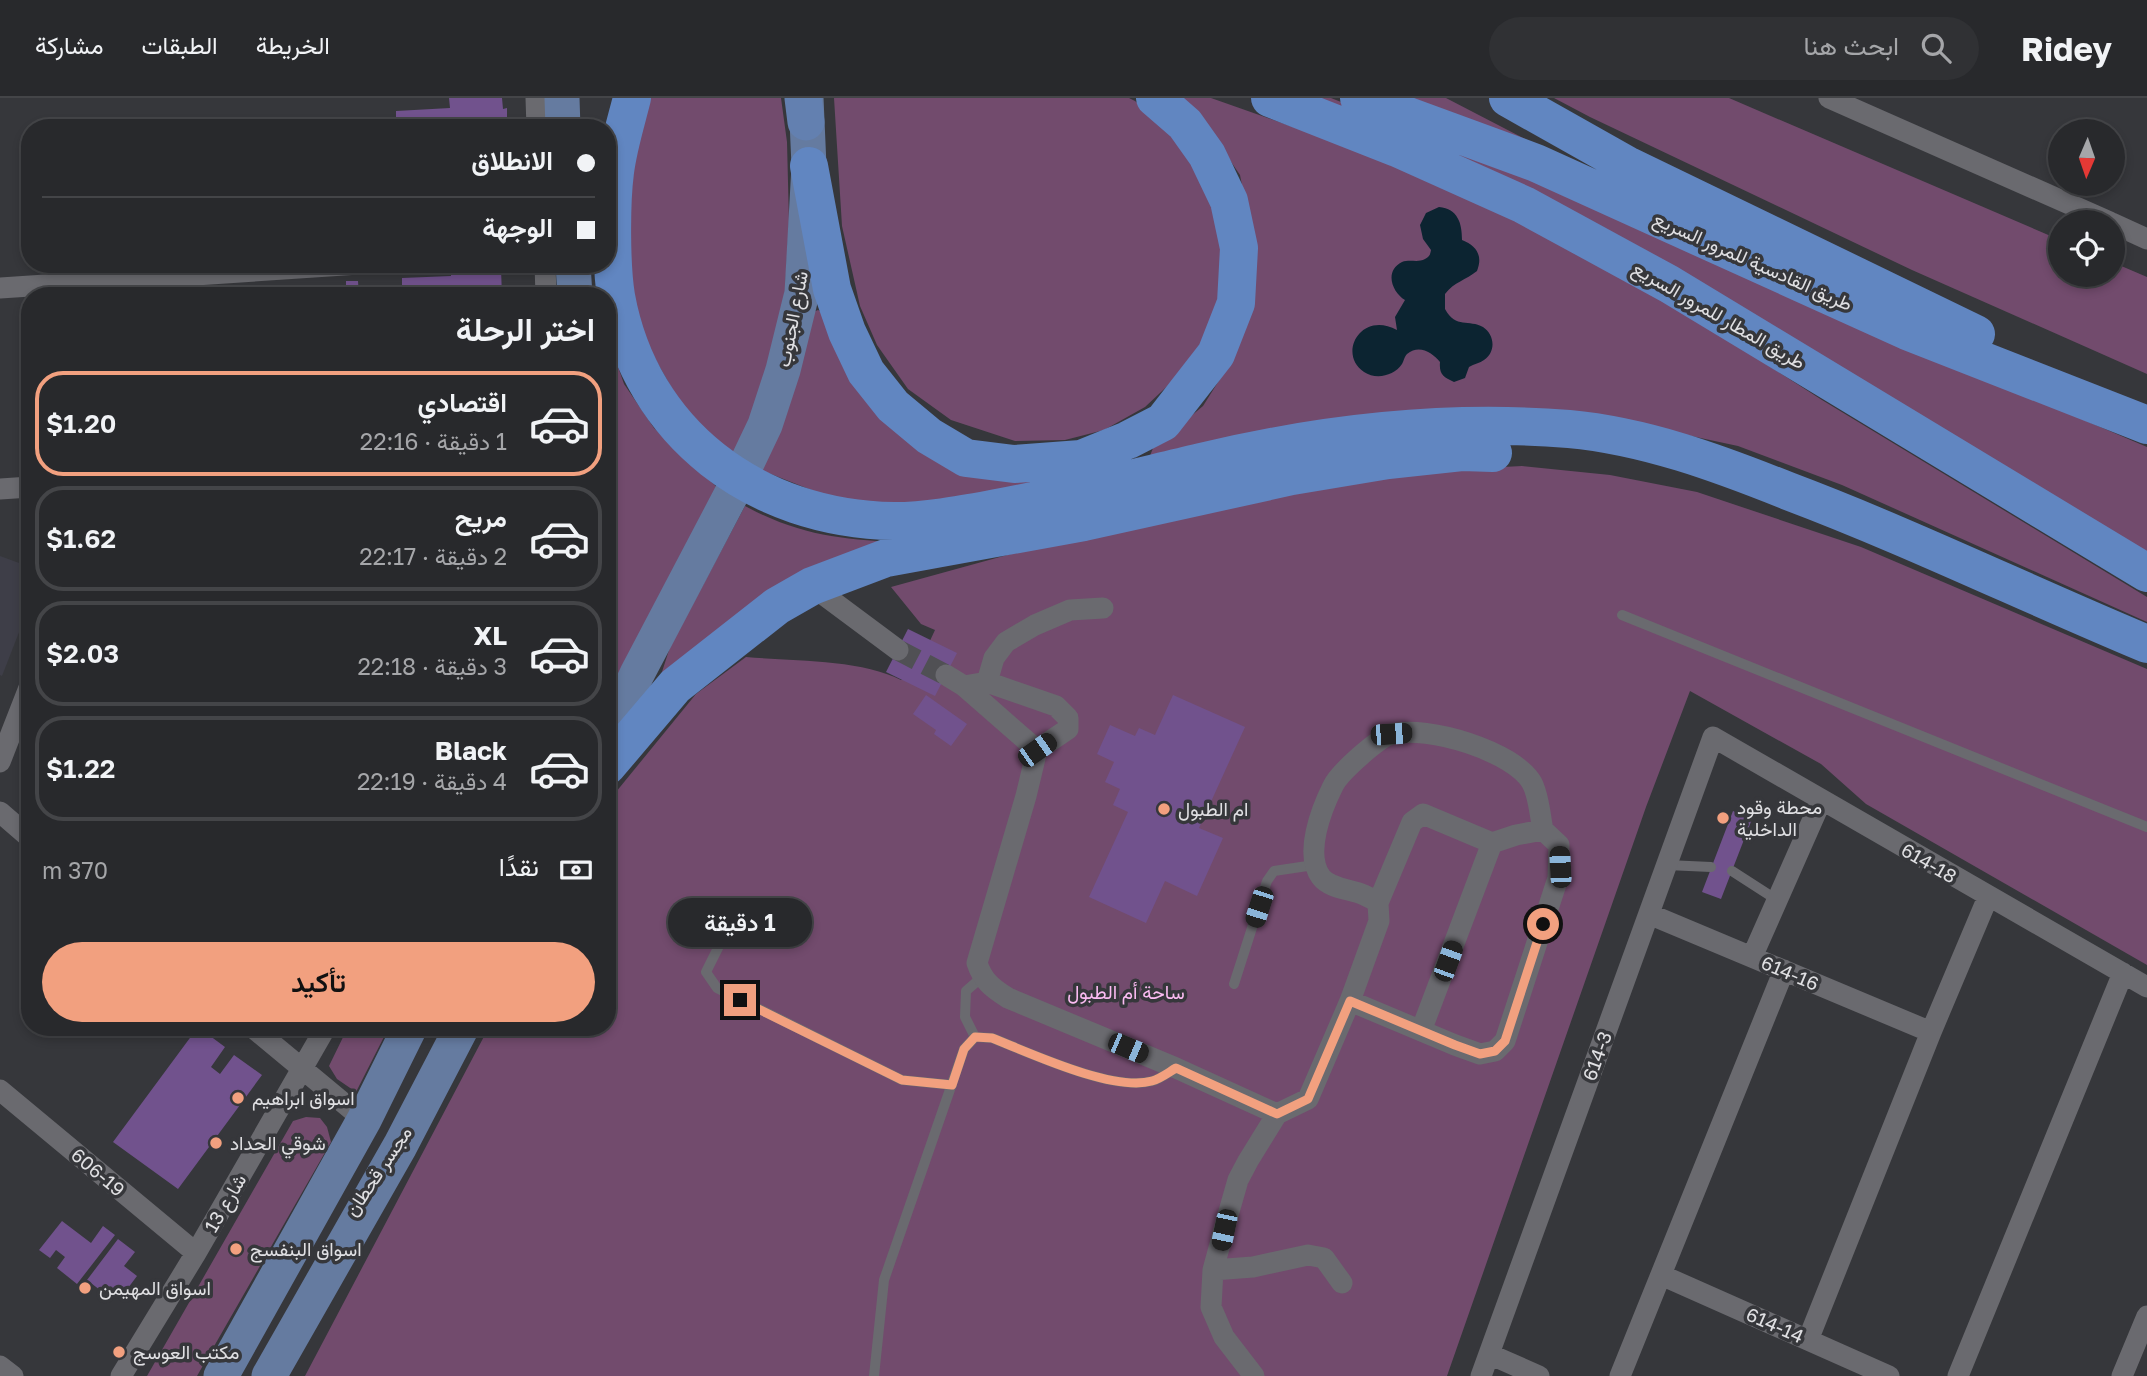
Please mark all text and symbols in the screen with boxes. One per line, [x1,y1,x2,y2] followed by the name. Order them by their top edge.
[1489,17,1979,80] search box
[1917,29,1955,67] icon: search
[2021,29,2112,68] text: Ridey
[35,30,103,59] text: مشاركة
[141,30,218,59] text: الطبقات
[256,30,330,59] text: الخريطة
[1803,30,1899,61] text: ابحث هنا
[2048,119,2124,196] north arrow
[2048,119,2125,287] map controls
[471,145,553,176] text: الانطلاق
[1649,206,1856,318] street label: طريق القادسية للمرور السريع
[2048,210,2125,287] button: locate
[482,212,553,243] text: الوجهة
[1627,256,1810,376] street label: طريق المطار للمرور السريع
[771,269,814,369] street label: شارع الجنوب
[456,310,595,348] text: اختر الرحلة
[418,387,507,418] text: اقتصادي
[528,392,591,455] icon: car
[46,408,117,439] text: $1.20
[360,427,507,455] text: 1 دقيقة · 22:16
[455,502,507,533] text: مريح
[528,507,591,570] icon: car
[46,523,116,554] text: $1.62
[359,542,507,570] text: 2 دقيقة · 22:17
[473,620,507,651] text: XL
[528,622,591,685] icon: car
[46,638,119,669] text: $2.03
[357,652,507,680] text: 3 دقيقة · 22:18
[1370,722,1413,746] car
[1014,729,1061,771] car
[435,735,507,766] text: Black
[528,737,591,800] icon: car
[46,753,115,784] text: $1.22
[357,767,507,795] text: 4 دقيقة · 22:19
[1737,795,1822,841] place label: محطة وقود الداخلية
[1178,797,1248,822] place label: ام الطبول
[1156,801,1172,817] marker: ام الطبول
[1715,810,1731,826] marker: محطة وقود الداخلية
[1897,838,1961,888] street label: 614-18
[1549,845,1572,889] car
[499,851,539,882] text: نقدًا
[557,851,595,889] icon: cash
[42,856,108,884] text: 370 m
[1243,884,1276,930] car
[668,898,812,948] callout: 1 دقيقة
[704,908,776,936] text: 1 دقيقة
[1527,908,1559,940] route start
[1431,938,1466,984] car
[42,942,595,1022] button: تأكيد
[1758,950,1822,995] street label: 614-16
[1067,980,1185,1005] park label: ساحة أم الطبول
[724,984,756,1016] route end
[1577,1028,1616,1084] street label: 614-3
[1105,1030,1152,1066] car
[252,1086,355,1111] place label: اسواق ابراهيم
[230,1090,246,1106] marker: اسواق ابراهيم
[339,1121,417,1221] street label: مجسر قحطان
[230,1131,326,1159] place label: شوقي الحداد
[208,1135,224,1151] marker: شوقي الحداد
[67,1143,130,1201] street label: 606-19
[199,1170,252,1237] street label: شارع 13
[1210,1207,1239,1253] car
[250,1237,362,1263] place label: اسواق البنفسج
[228,1241,244,1257] marker: اسواق البنفسج
[99,1276,211,1300] place label: اسواق المهيمن
[77,1280,93,1296] marker: اسواق المهيمن
[1743,1302,1807,1347] street label: 614-14
[133,1340,239,1366] place label: مكتب العوسج
[111,1344,127,1360] marker: مكتب العوسج

